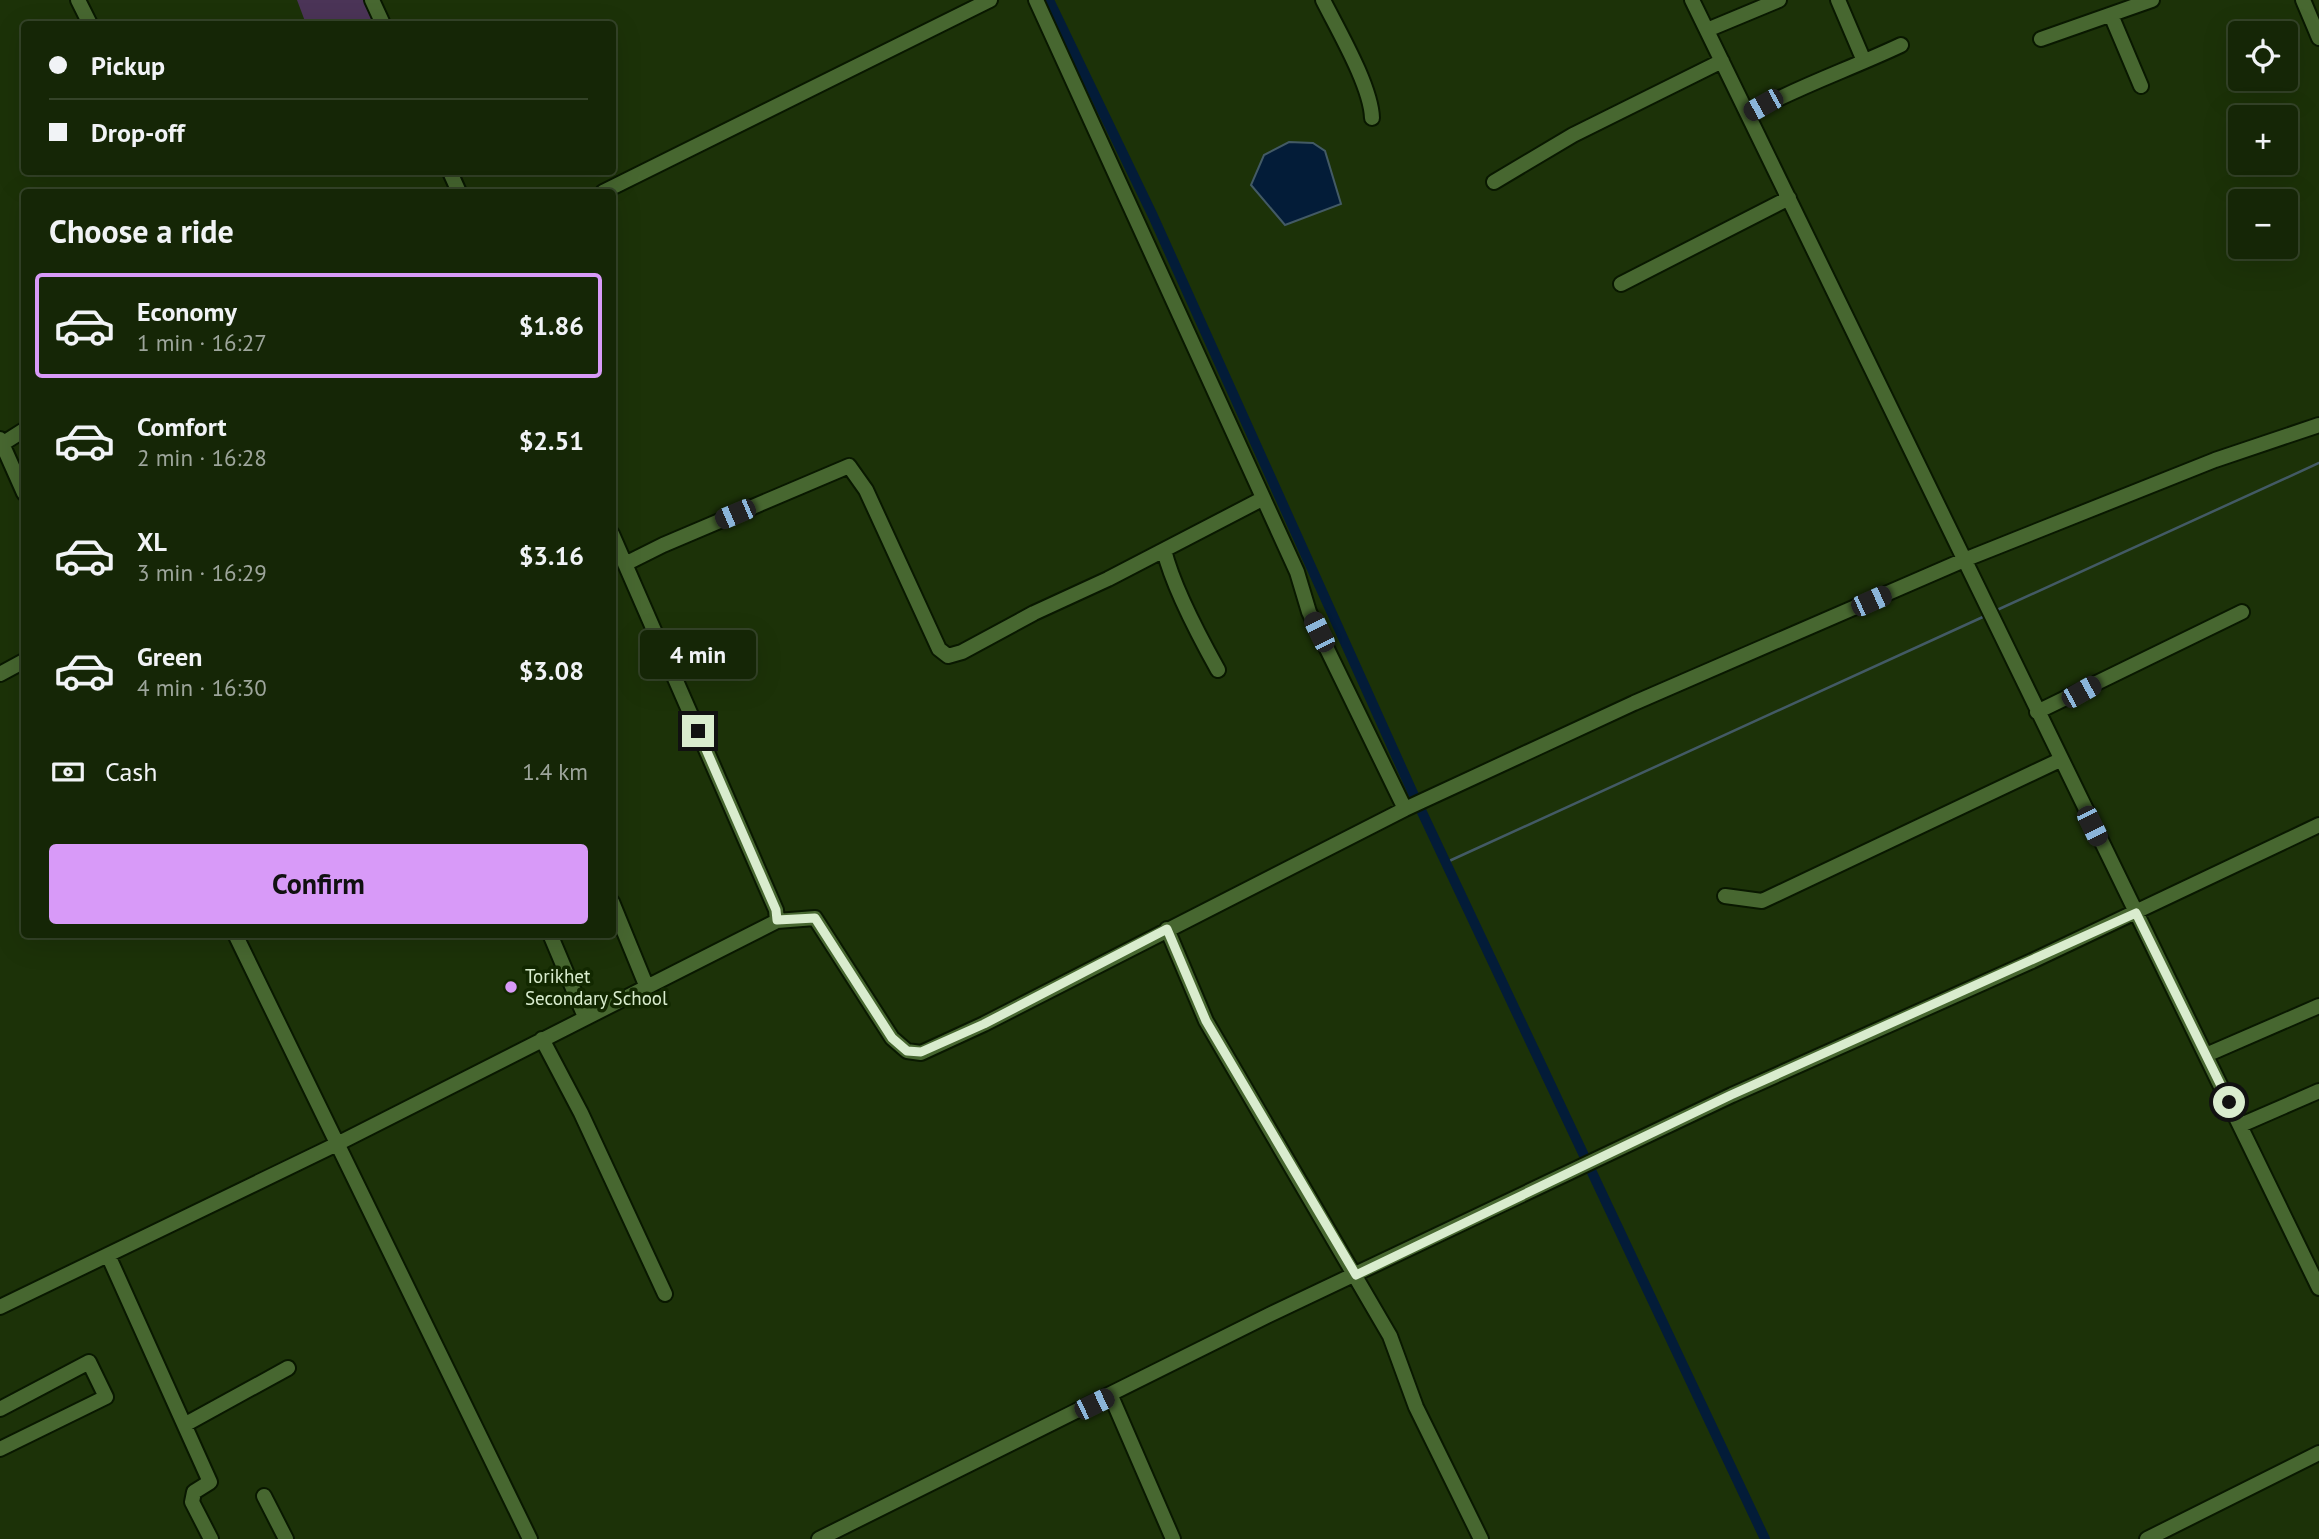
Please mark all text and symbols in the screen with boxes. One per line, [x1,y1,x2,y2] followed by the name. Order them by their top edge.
[2228,21,2298,259] map controls
[2228,21,2298,91] button: locate
[91,49,165,82] text: Pickup
[1740,86,1787,124] car
[2228,105,2298,175] button: +
[91,116,185,149] text: Drop-off
[2228,189,2298,259] button: −
[49,210,234,252] text: Choose a ride
[53,294,116,357] icon: car
[137,295,237,328] text: Economy
[519,309,584,342] text: $1.86
[137,328,267,357] text: 1 min · 16:27
[53,409,116,472] icon: car
[137,410,227,443] text: Comfort
[519,424,584,457] text: $2.51
[137,443,267,472] text: 2 min · 16:28
[712,496,759,532] car
[53,524,116,587] icon: car
[137,525,167,558] text: XL
[519,539,584,572] text: $3.16
[137,558,267,587] text: 3 min · 16:29
[1848,583,1895,619] car
[1301,609,1338,655] car
[640,630,756,678] callout: 4 min
[53,639,116,702] icon: car
[137,640,202,673] text: Green
[670,640,726,669] text: 4 min
[519,654,584,687] text: $3.08
[137,673,267,702] text: 4 min · 16:30
[2058,673,2105,711] car
[682,715,714,747] route end
[49,753,87,791] icon: cash
[105,755,157,788] text: Cash
[522,757,588,786] text: 1.4 km
[2074,803,2111,849] car
[49,844,588,924] button: Confirm
[525,964,668,1010] place label: Torikhet Secondary School
[503,979,519,995] marker: Torikhet Secondary School
[2213,1086,2245,1118] route start
[1071,1385,1118,1423] car

